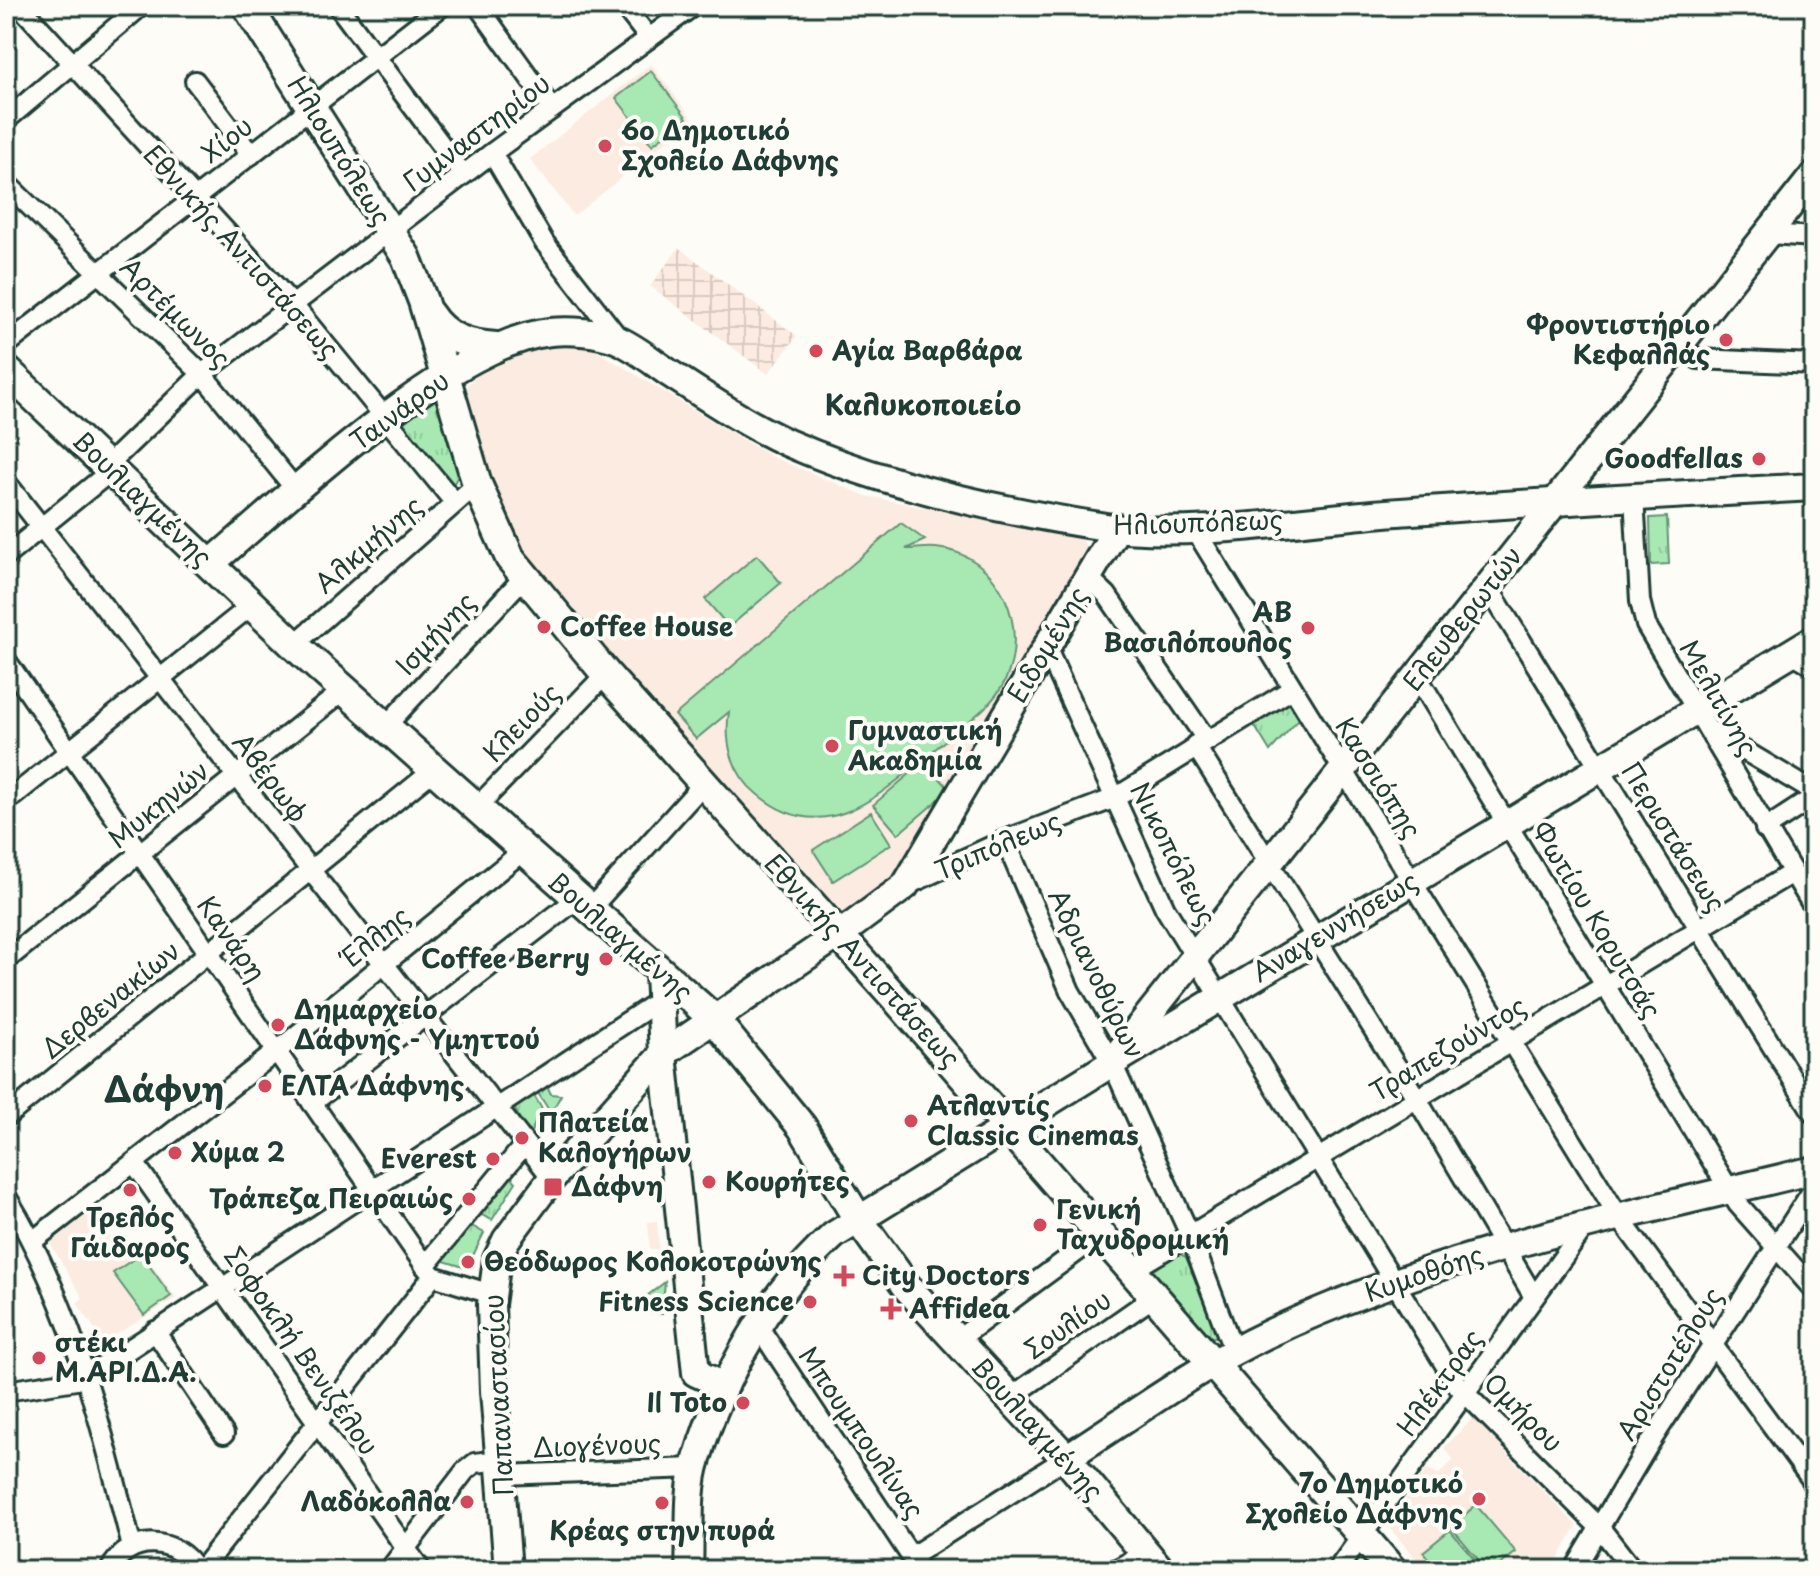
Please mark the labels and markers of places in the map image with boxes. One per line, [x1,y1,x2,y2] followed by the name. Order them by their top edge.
[621,110,839,179] place label: 6ο Δημοτικό Σχολείο Δάφνης
[596,137,614,155] marker: 6ο Δημοτικό Σχολείο Δάφνης
[1526,304,1710,373] place label: Φροντιστήριο Κεφαλλάς
[831,330,1023,369] place label: Αγία Βαρβάρα
[1717,331,1735,349] marker: Φροντιστήριο Κεφαλλάς
[807,342,825,360] marker: Αγία Βαρβάρα
[1604,438,1743,477] place label: Goodfellas
[1750,450,1768,468] marker: Goodfellas
[1103,592,1292,661] place label: ΑΒ Βασιλόπουλος
[560,606,733,645] place label: Coffee House
[535,618,553,636] marker: Coffee House
[1299,619,1317,637] marker: ΑΒ Βασιλόπουλος
[847,710,1003,779] place label: Γυμναστική Ακαδημία
[823,737,841,755] marker: Γυμναστική Ακαδημία
[421,938,590,977] place label: Coffee Berry
[597,950,615,968] marker: Coffee Berry
[294,989,540,1058] place label: Δημαρχείο Δάφνης - Υμηττού
[269,1016,287,1034] marker: Δημαρχείο Δάφνης - Υμηττού
[281,1065,464,1104] place label: ΕΛΤΑ Δάφνης
[256,1077,274,1095] marker: ΕΛΤΑ Δάφνης
[927,1085,1139,1154] place label: Ατλαντίς Classic Cinemas
[538,1102,692,1171] place label: Πλατεία Καλογήρων
[902,1112,920,1130] marker: Ατλαντίς Classic Cinemas
[513,1129,531,1147] marker: Πλατεία Καλογήρων
[190,1132,285,1171] place label: Χύμα 2
[381,1138,477,1177] place label: Everest
[166,1144,184,1162] marker: Χύμα 2
[484,1150,502,1168] marker: Everest
[725,1161,850,1200] place label: Κουρήτες
[571,1166,663,1205] place label: Δάφνη
[700,1173,718,1191] marker: Κουρήτες
[542,1176,564,1198] marker: Δάφνη
[209,1178,453,1217] place label: Τράπεζα Πειραιώς
[121,1181,139,1199] marker: Τρελός Γάιδαρος
[1056,1189,1229,1258] place label: Γενική Ταχυδρομική
[460,1190,478,1208] marker: Τράπεζα Πειραιώς
[70,1197,190,1266] place label: Τρελός Γάιδαρος
[1031,1216,1049,1234] marker: Γενική Ταχυδρομική
[484,1241,822,1280] place label: Θεόδωρος Κολοκοτρώνης
[459,1253,477,1271] marker: Θεόδωρος Κολοκοτρώνης
[862,1255,1030,1294] place label: City Doctors
[833,1265,855,1287] marker: City Doctors
[598,1281,794,1320] place label: Fitness Science
[908,1288,1010,1327] place label: Affidea
[801,1293,819,1311] marker: Fitness Science
[880,1298,902,1320] marker: Affidea
[55,1322,197,1391] place label: στέκι Μ.ΑΡΙ.Δ.Α.
[30,1349,48,1367] marker: στέκι Μ.ΑΡΙ.Δ.Α.
[646,1382,727,1421] place label: Il Toto
[734,1394,752,1412] marker: Il Toto
[1245,1463,1463,1532] place label: 7ο Δημοτικό Σχολείο Δάφνης
[301,1481,451,1520] place label: Λαδόκολλα
[1470,1490,1488,1508] marker: 7ο Δημοτικό Σχολείο Δάφνης
[458,1493,476,1511] marker: Λαδόκολλα
[653,1494,671,1512] marker: Κρέας στην πυρά
[549,1510,775,1549] place label: Κρέας στην πυρά

